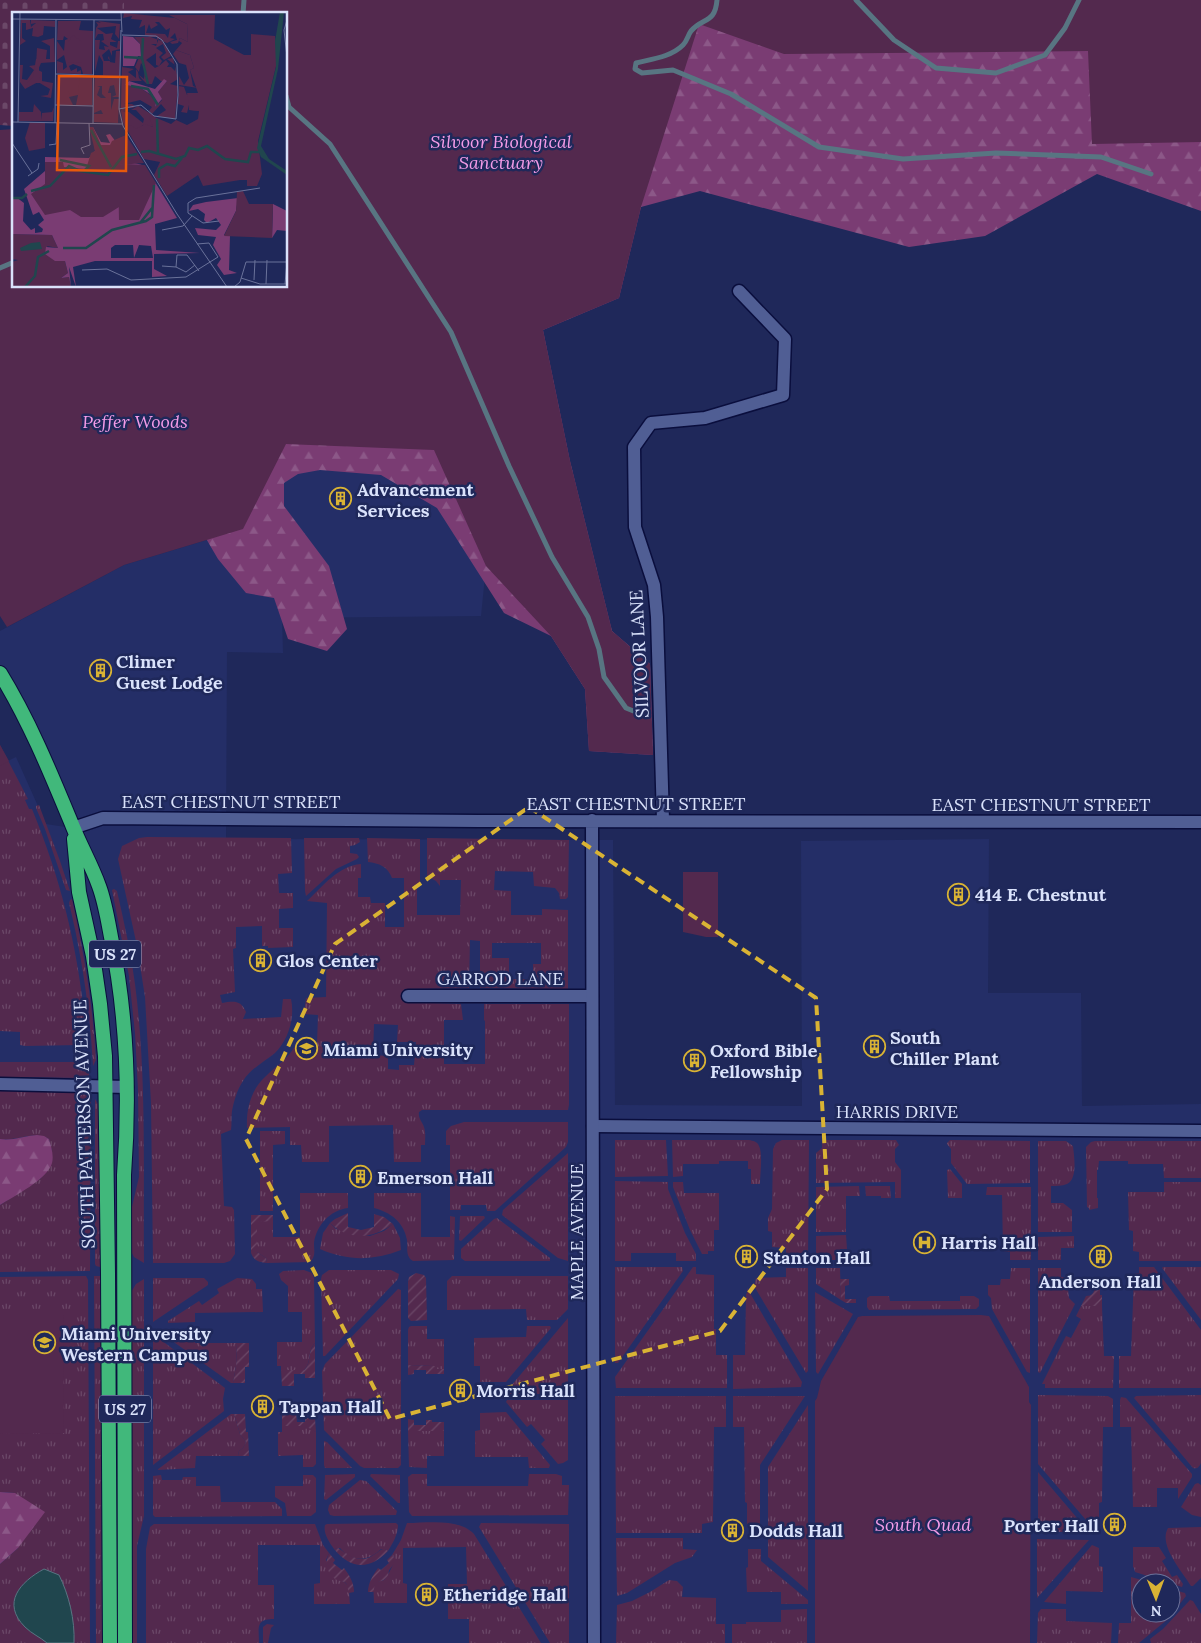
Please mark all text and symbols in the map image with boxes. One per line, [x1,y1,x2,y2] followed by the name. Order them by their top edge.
[12,12,288,288] inset map
[430,130,572,174] park label: Silvoor Biological Sanctuary
[82,410,188,433] park label: Peffer Woods
[357,478,475,522] place label: Advancement Services
[329,487,353,511] building icon: Advancement Services
[624,589,654,719] street label: SILVOOR LANE
[116,650,223,694] place label: Climer Guest Lodge
[88,659,112,683] building icon: Climer Guest Lodge
[122,790,341,813] street label: EAST CHESTNUT STREET
[527,792,746,815] street label: EAST CHESTNUT STREET
[932,793,1151,816] street label: EAST CHESTNUT STREET
[947,882,971,906] building icon: 414 E. Chestnut
[975,883,1107,906] place label: 414 E. Chestnut
[89,941,141,968] road number: US 27
[248,948,272,972] building icon: Glos Center
[276,949,378,972] place label: Glos Center
[437,967,563,990] street label: GARROD LANE
[68,999,100,1249] street label: SOUTH PATTERSON AVENUE
[890,1026,1000,1070] place label: South Chiller Plant
[862,1035,886,1059] building icon: South Chiller Plant
[295,1037,319,1061] school or university icon: Miami University
[323,1038,473,1061] place label: Miami University
[710,1039,818,1083] place label: Oxford Bible Fellowship
[682,1048,706,1072] building icon: Oxford Bible Fellowship
[836,1100,958,1123] street label: HARRIS DRIVE
[565,1164,588,1300] street label: MAPLE AVENUE
[349,1165,373,1189] building icon: Emerson Hall
[377,1166,493,1189] place label: Emerson Hall
[913,1230,937,1254] hospital icon: Harris Hall
[941,1231,1037,1254] place label: Harris Hall
[1088,1244,1112,1268] building icon: Anderson Hall
[735,1245,759,1269] building icon: Stanton Hall
[763,1246,871,1269] place label: Stanton Hall
[1039,1270,1162,1293] place label: Anderson Hall
[61,1322,211,1366] place label: Miami University Western Campus
[33,1331,57,1355] school or university icon: Miami University Western Campus
[448,1378,472,1402] building icon: Morris Hall
[476,1379,575,1402] place label: Morris Hall
[251,1394,275,1418] building icon: Tappan Hall
[279,1395,382,1418] place label: Tappan Hall
[99,1396,151,1422] road number: US 27
[875,1513,971,1536] park label: South Quad
[1103,1513,1127,1537] building icon: Porter Hall
[1004,1514,1099,1537] place label: Porter Hall
[721,1518,745,1542] building icon: Dodds Hall
[749,1519,843,1542] place label: Dodds Hall
[1131,1573,1181,1623] north arrow
[415,1582,439,1606] building icon: Etheridge Hall
[443,1583,567,1606] place label: Etheridge Hall
[1150,1602,1162,1620] text: N

